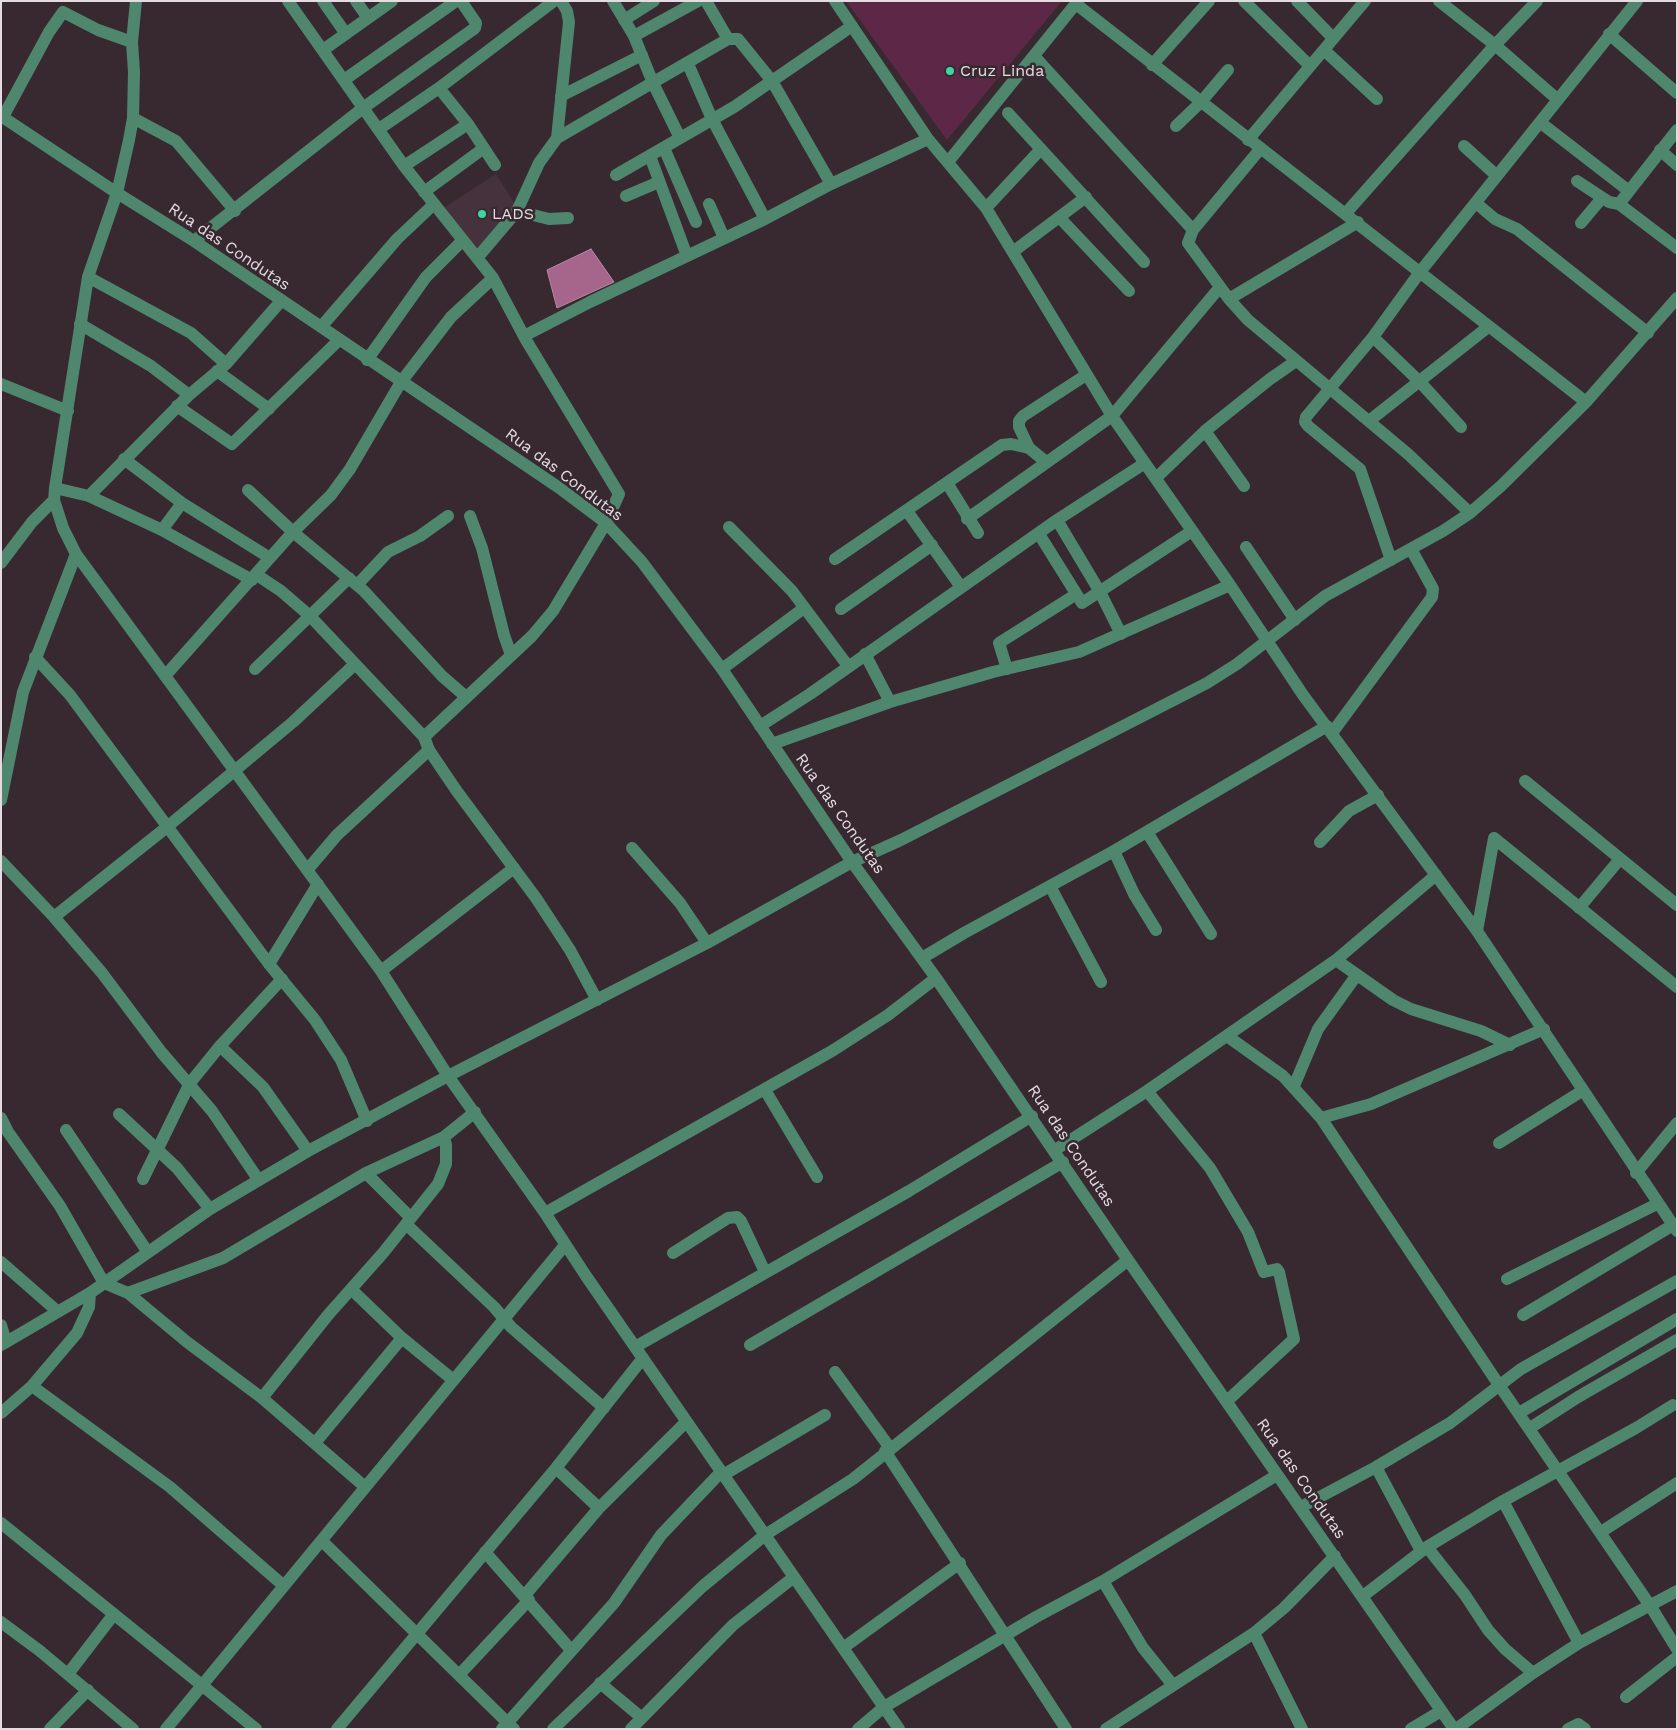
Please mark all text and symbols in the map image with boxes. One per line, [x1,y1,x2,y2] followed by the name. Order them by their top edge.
[960,61,1044,81] place label: Cruz Linda
[944,65,956,77] marker: Cruz Linda
[165,199,293,295] street label: Rua das Condutas
[492,204,534,224] place label: LADS
[476,208,488,220] marker: LADS
[501,424,627,526] street label: Rua das Condutas
[791,750,889,878] street label: Rua das Condutas
[1023,1082,1119,1210] street label: Rua das Condutas
[1252,1415,1350,1543] street label: Rua das Condutas

